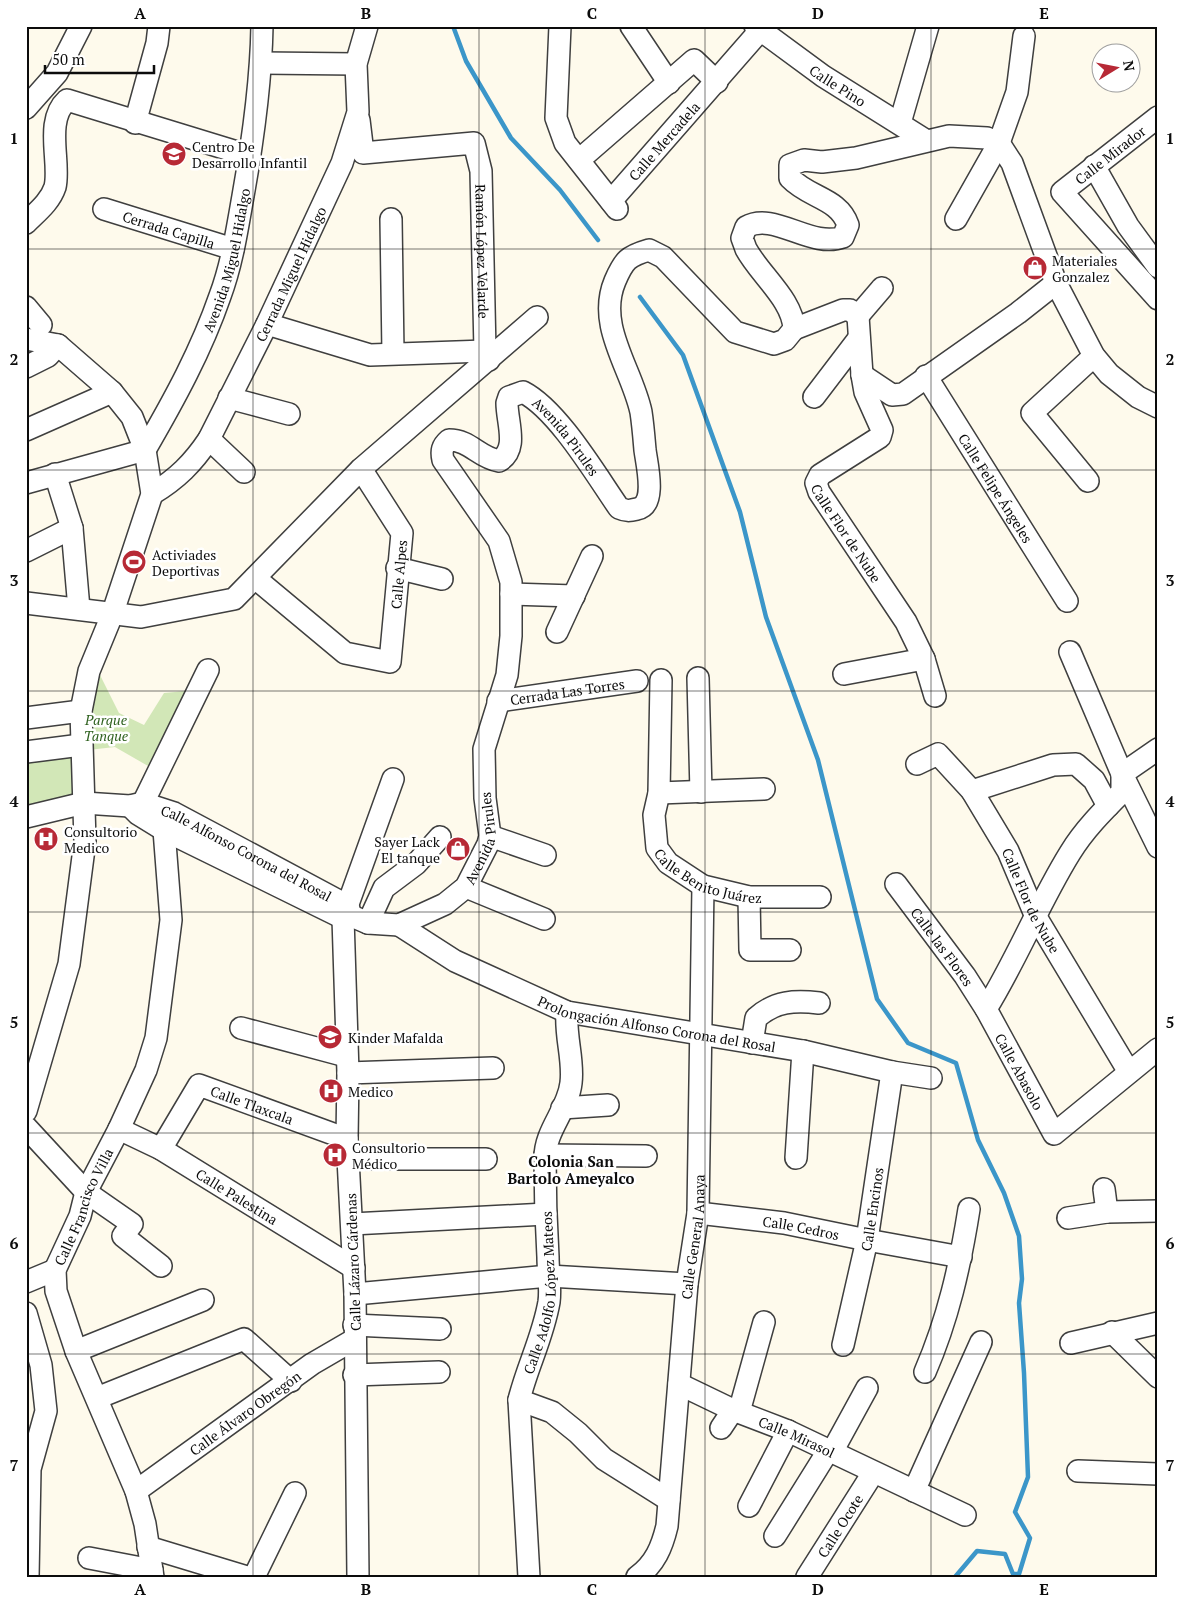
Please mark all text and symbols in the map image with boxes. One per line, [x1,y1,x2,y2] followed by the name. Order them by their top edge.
[134,2,146,24] text: A
[361,2,371,24] text: B
[587,2,597,24] text: C
[812,2,824,24] text: D
[1039,2,1049,24] text: E
[45,42,154,74] scale bar
[1092,42,1142,92] north arrow
[52,49,85,69] text: 50 m
[1119,59,1140,73] text: N
[806,60,870,110] street label: Calle Pino
[624,97,703,184] street label: Calle Mercadela
[1071,121,1150,189] street label: Calle Mirador
[9,127,19,149] text: 1
[1165,127,1175,149] text: 1
[192,137,307,172] place label: Centro De Desarrollo Infantil
[161,141,187,167] school or university icon: Centro De Desarrollo Infantil
[472,184,494,319] street label: Ramón López Velarde
[198,186,254,335] street label: Avenida Miguel Hidalgo
[250,203,330,345] street label: Cerrada Miguel Hidalgo
[120,206,217,252] street label: Cerrada Capilla
[1052,251,1117,286] place label: Materiales Gonzalez
[1022,255,1048,281] shop icon: Materiales Gonzalez
[9,348,19,370] text: 2
[1165,348,1175,370] text: 2
[529,392,604,479] street label: Avenida Pirules
[955,429,1038,546] street label: Calle Felipe Ángeles
[807,481,886,586] street label: Calle Flor de Nube
[385,539,411,610] street label: Calle Alpes
[152,545,220,580] place label: Activiades Deportivas
[121,549,147,575] sports icon: Activiades Deportivas
[9,569,19,591] text: 3
[1165,569,1175,591] text: 3
[509,673,626,709] street label: Cerrada Las Torres
[84,710,129,745] park label: Parque Tanque
[9,790,19,812] text: 4
[1165,790,1175,812] text: 4
[460,792,500,887] street label: Avenida Pirules
[159,800,335,905] street label: Calle Alfonso Corona del Rosal
[64,822,138,857] place label: Consultorio Medico
[33,826,59,852] hospital icon: Consultorio Medico
[374,832,441,867] place label: Sayer Lack El tanque
[445,836,471,862] shop icon: Sayer Lack El tanque
[651,844,762,907] street label: Calle Benito Juárez
[998,845,1065,956] street label: Calle Flor de Nube
[907,903,978,989] street label: Calle las Flores
[535,991,777,1056] street label: Prolongación Alfonso Corona del Rosal
[9,1011,19,1033] text: 5
[1165,1011,1175,1033] text: 5
[317,1024,343,1050] school or university icon: Kinder Mafalda
[348,1028,443,1047] place label: Kinder Mafalda
[991,1029,1049,1113] street label: Calle Abasolo
[318,1078,344,1104] hospital icon: Medico
[208,1081,296,1128] street label: Calle Tlaxcala
[348,1082,393,1101] place label: Medico
[352,1138,426,1173] place label: Consultorio Médico
[322,1142,348,1168] hospital icon: Consultorio Médico
[49,1144,117,1268] street label: Calle Francisco Villa
[507,1151,635,1188] district label: Colonia San Bartolo Ameyalco
[193,1164,282,1228] street label: Calle Palestina
[855,1166,887,1253] street label: Calle Encinos
[676,1174,708,1300] street label: Calle General Anaya
[341,1193,365,1331] street label: Calle Lázaro Cárdenas
[518,1211,559,1376] street label: Calle Adolfo López Mateos
[762,1211,841,1244] street label: Calle Cedros
[9,1232,19,1254] text: 6
[1165,1232,1175,1254] text: 6
[185,1366,305,1459] street label: Calle Álvaro Obregón
[756,1411,838,1462] street label: Calle Mirasol
[9,1454,19,1476] text: 7
[1165,1454,1175,1476] text: 7
[813,1490,867,1561] street label: Calle Ocote
[134,1578,146,1600] text: A
[361,1578,371,1600] text: B
[587,1578,597,1600] text: C
[812,1578,824,1600] text: D
[1039,1578,1049,1600] text: E

